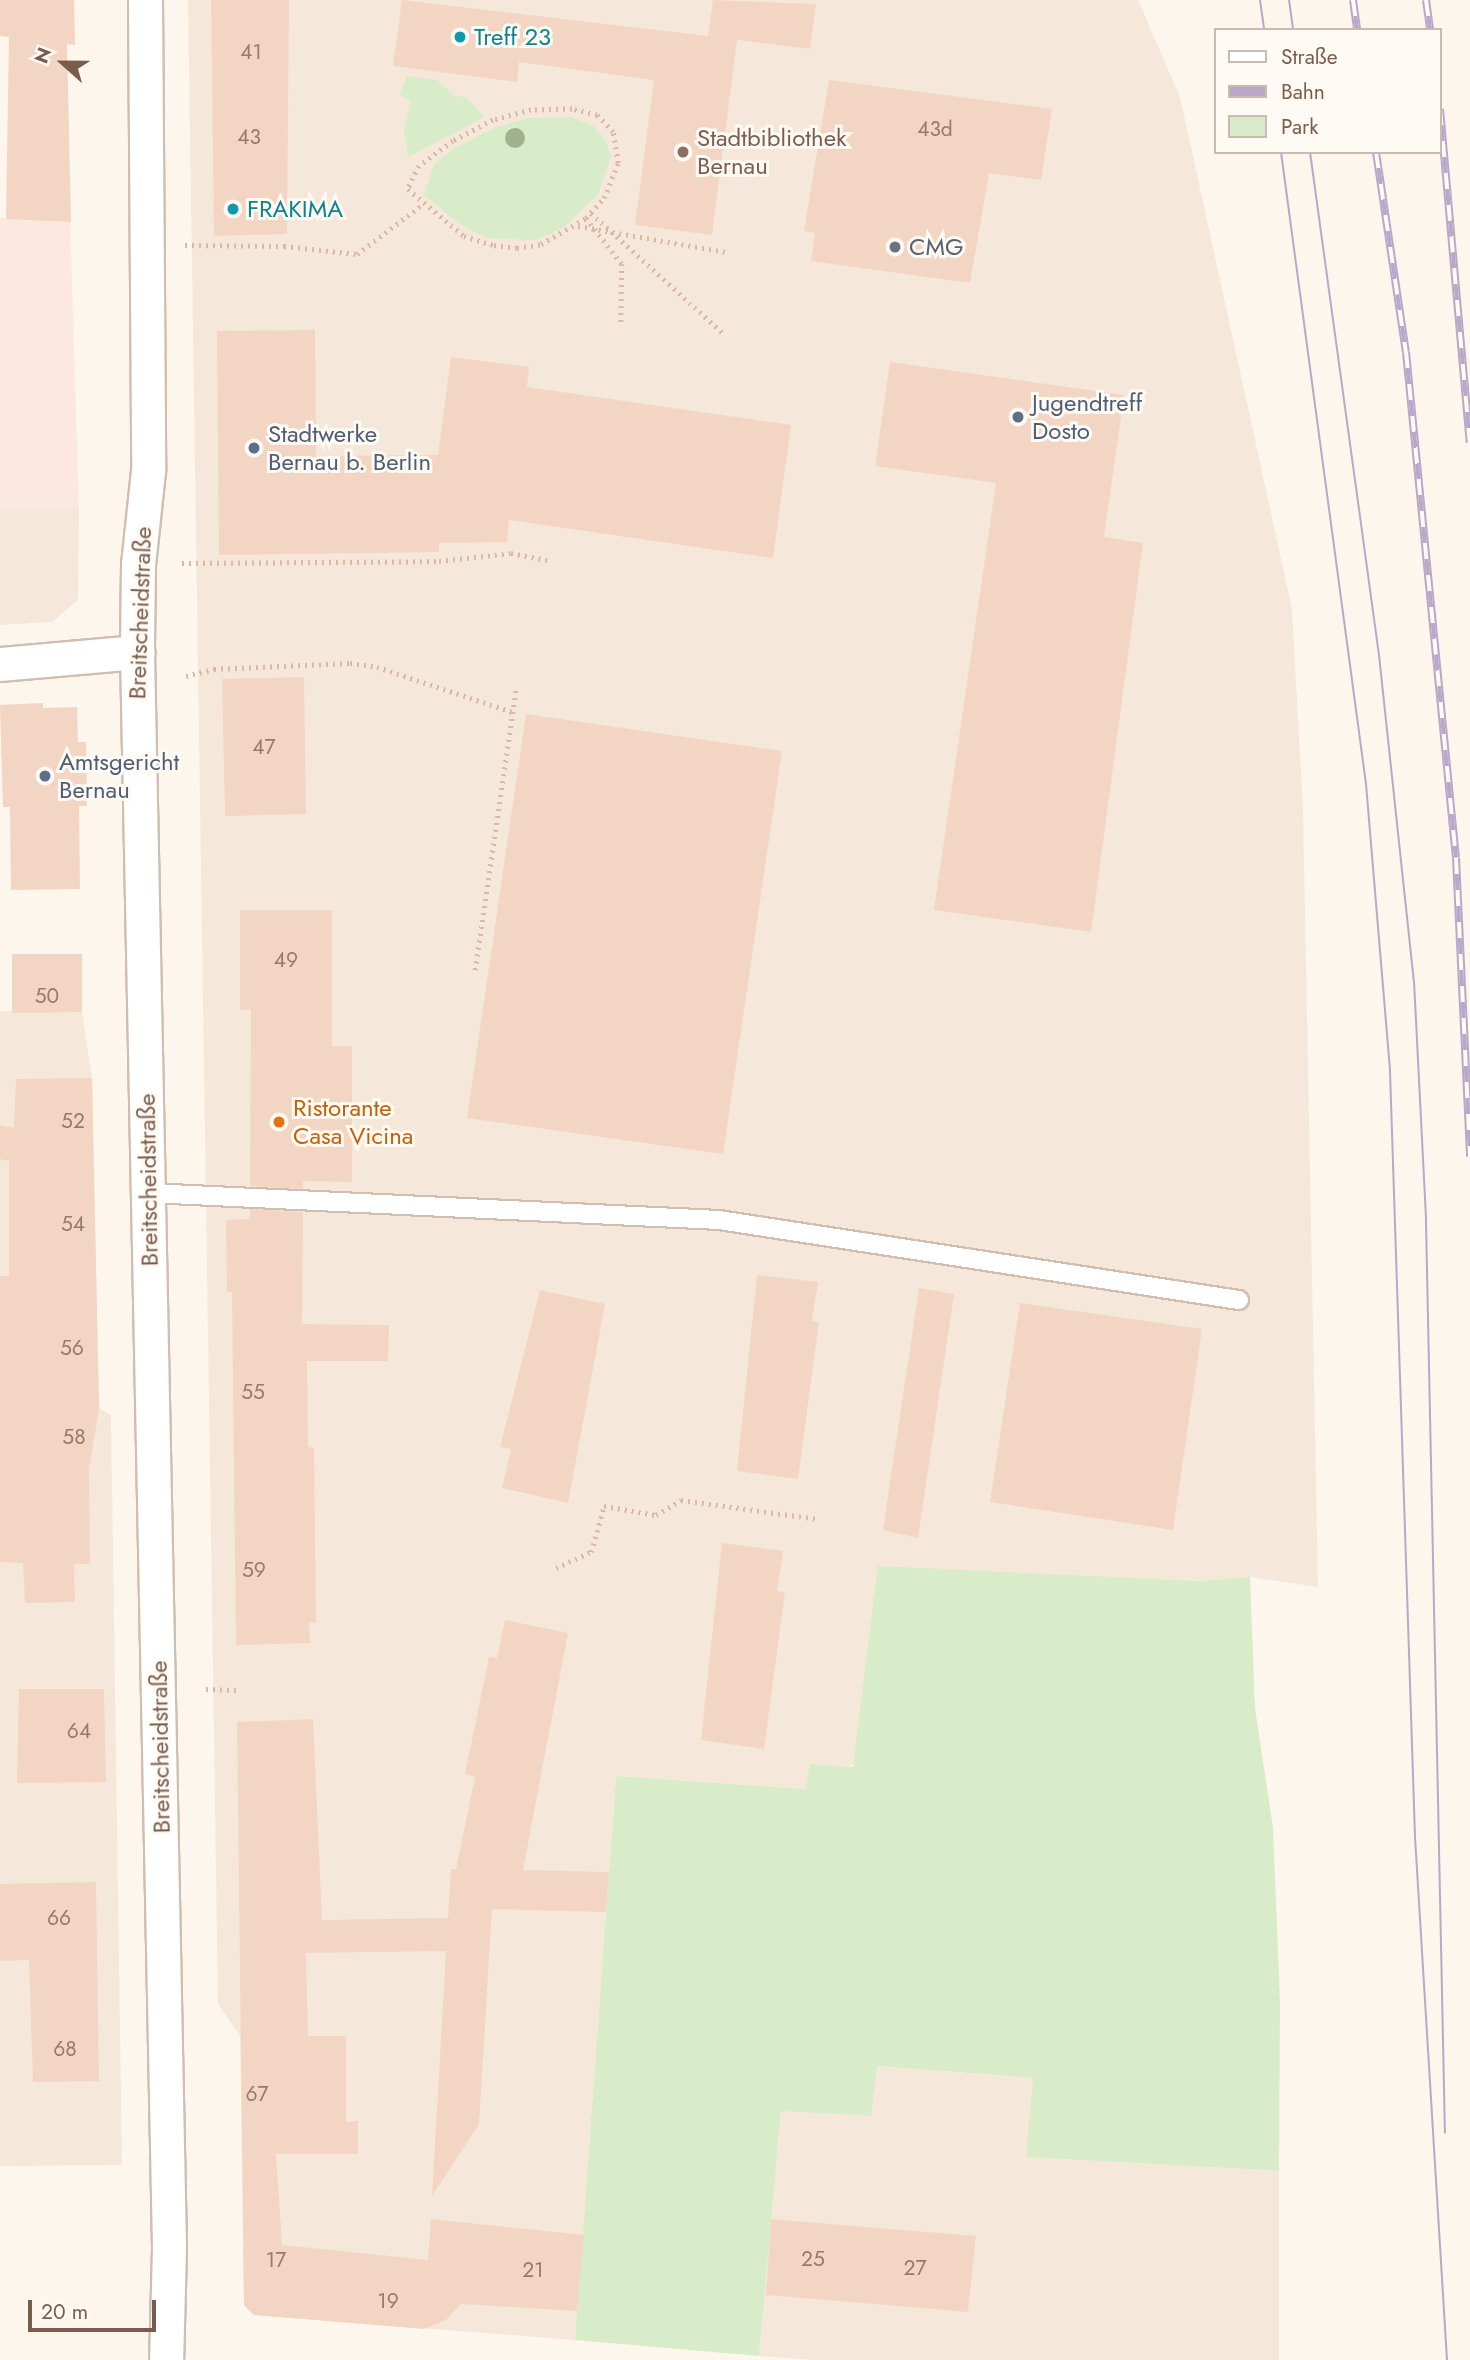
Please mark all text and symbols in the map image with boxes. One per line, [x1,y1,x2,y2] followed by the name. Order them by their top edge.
[474,23,551,51] place label: Treff 23
[28,28,98,98] north arrow
[1214,28,1442,154] legend
[452,29,468,45] marker: Treff 23
[240,39,262,65] house number: 41
[1281,42,1338,72] text: Straße
[28,43,58,67] text: N
[1281,77,1325,107] text: Bahn
[1281,112,1318,142] text: Park
[917,116,953,142] house number: 43d
[237,124,261,150] house number: 43
[697,124,847,180] place label: Stadtbibliothek Bernau
[675,144,691,160] marker: Stadtbibliothek Bernau
[247,195,343,223] place label: FRAKIMA
[225,201,241,217] marker: FRAKIMA
[909,233,963,261] place label: CMG
[887,239,903,255] marker: CMG
[1032,389,1142,445] place label: Jugendtreff Dosto
[1010,409,1026,425] marker: Jugendtreff Dosto
[268,420,431,476] place label: Stadtwerke Bernau b. Berlin
[246,440,262,456] marker: Stadtwerke Bernau b. Berlin
[123,526,157,700] street label: Breitscheidstraße
[252,734,276,760] house number: 47
[59,748,179,804] place label: Amtsgericht Bernau
[37,768,53,784] marker: Amtsgericht Bernau
[274,947,298,973] house number: 49
[35,983,59,1009] house number: 50
[132,1093,164,1267] street label: Breitscheidstraße
[293,1094,413,1150] place label: Ristorante Casa Vicina
[61,1108,85,1134] house number: 52
[271,1114,287,1130] marker: Ristorante Casa Vicina
[61,1211,85,1237] house number: 54
[60,1335,84,1361] house number: 56
[241,1379,265,1405] house number: 55
[62,1424,86,1450] house number: 58
[242,1557,266,1583] house number: 59
[144,1660,176,1834] street label: Breitscheidstraße
[67,1718,91,1744] house number: 64
[47,1905,71,1931] house number: 66
[53,2036,77,2062] house number: 68
[245,2081,269,2107] house number: 67
[801,2246,825,2272] house number: 25
[266,2247,286,2273] house number: 17
[904,2255,926,2281] house number: 27
[522,2257,544,2283] house number: 21
[32,2286,159,2330] scale bar
[377,2288,399,2314] house number: 19
[41,2297,88,2327] text: 20 m

